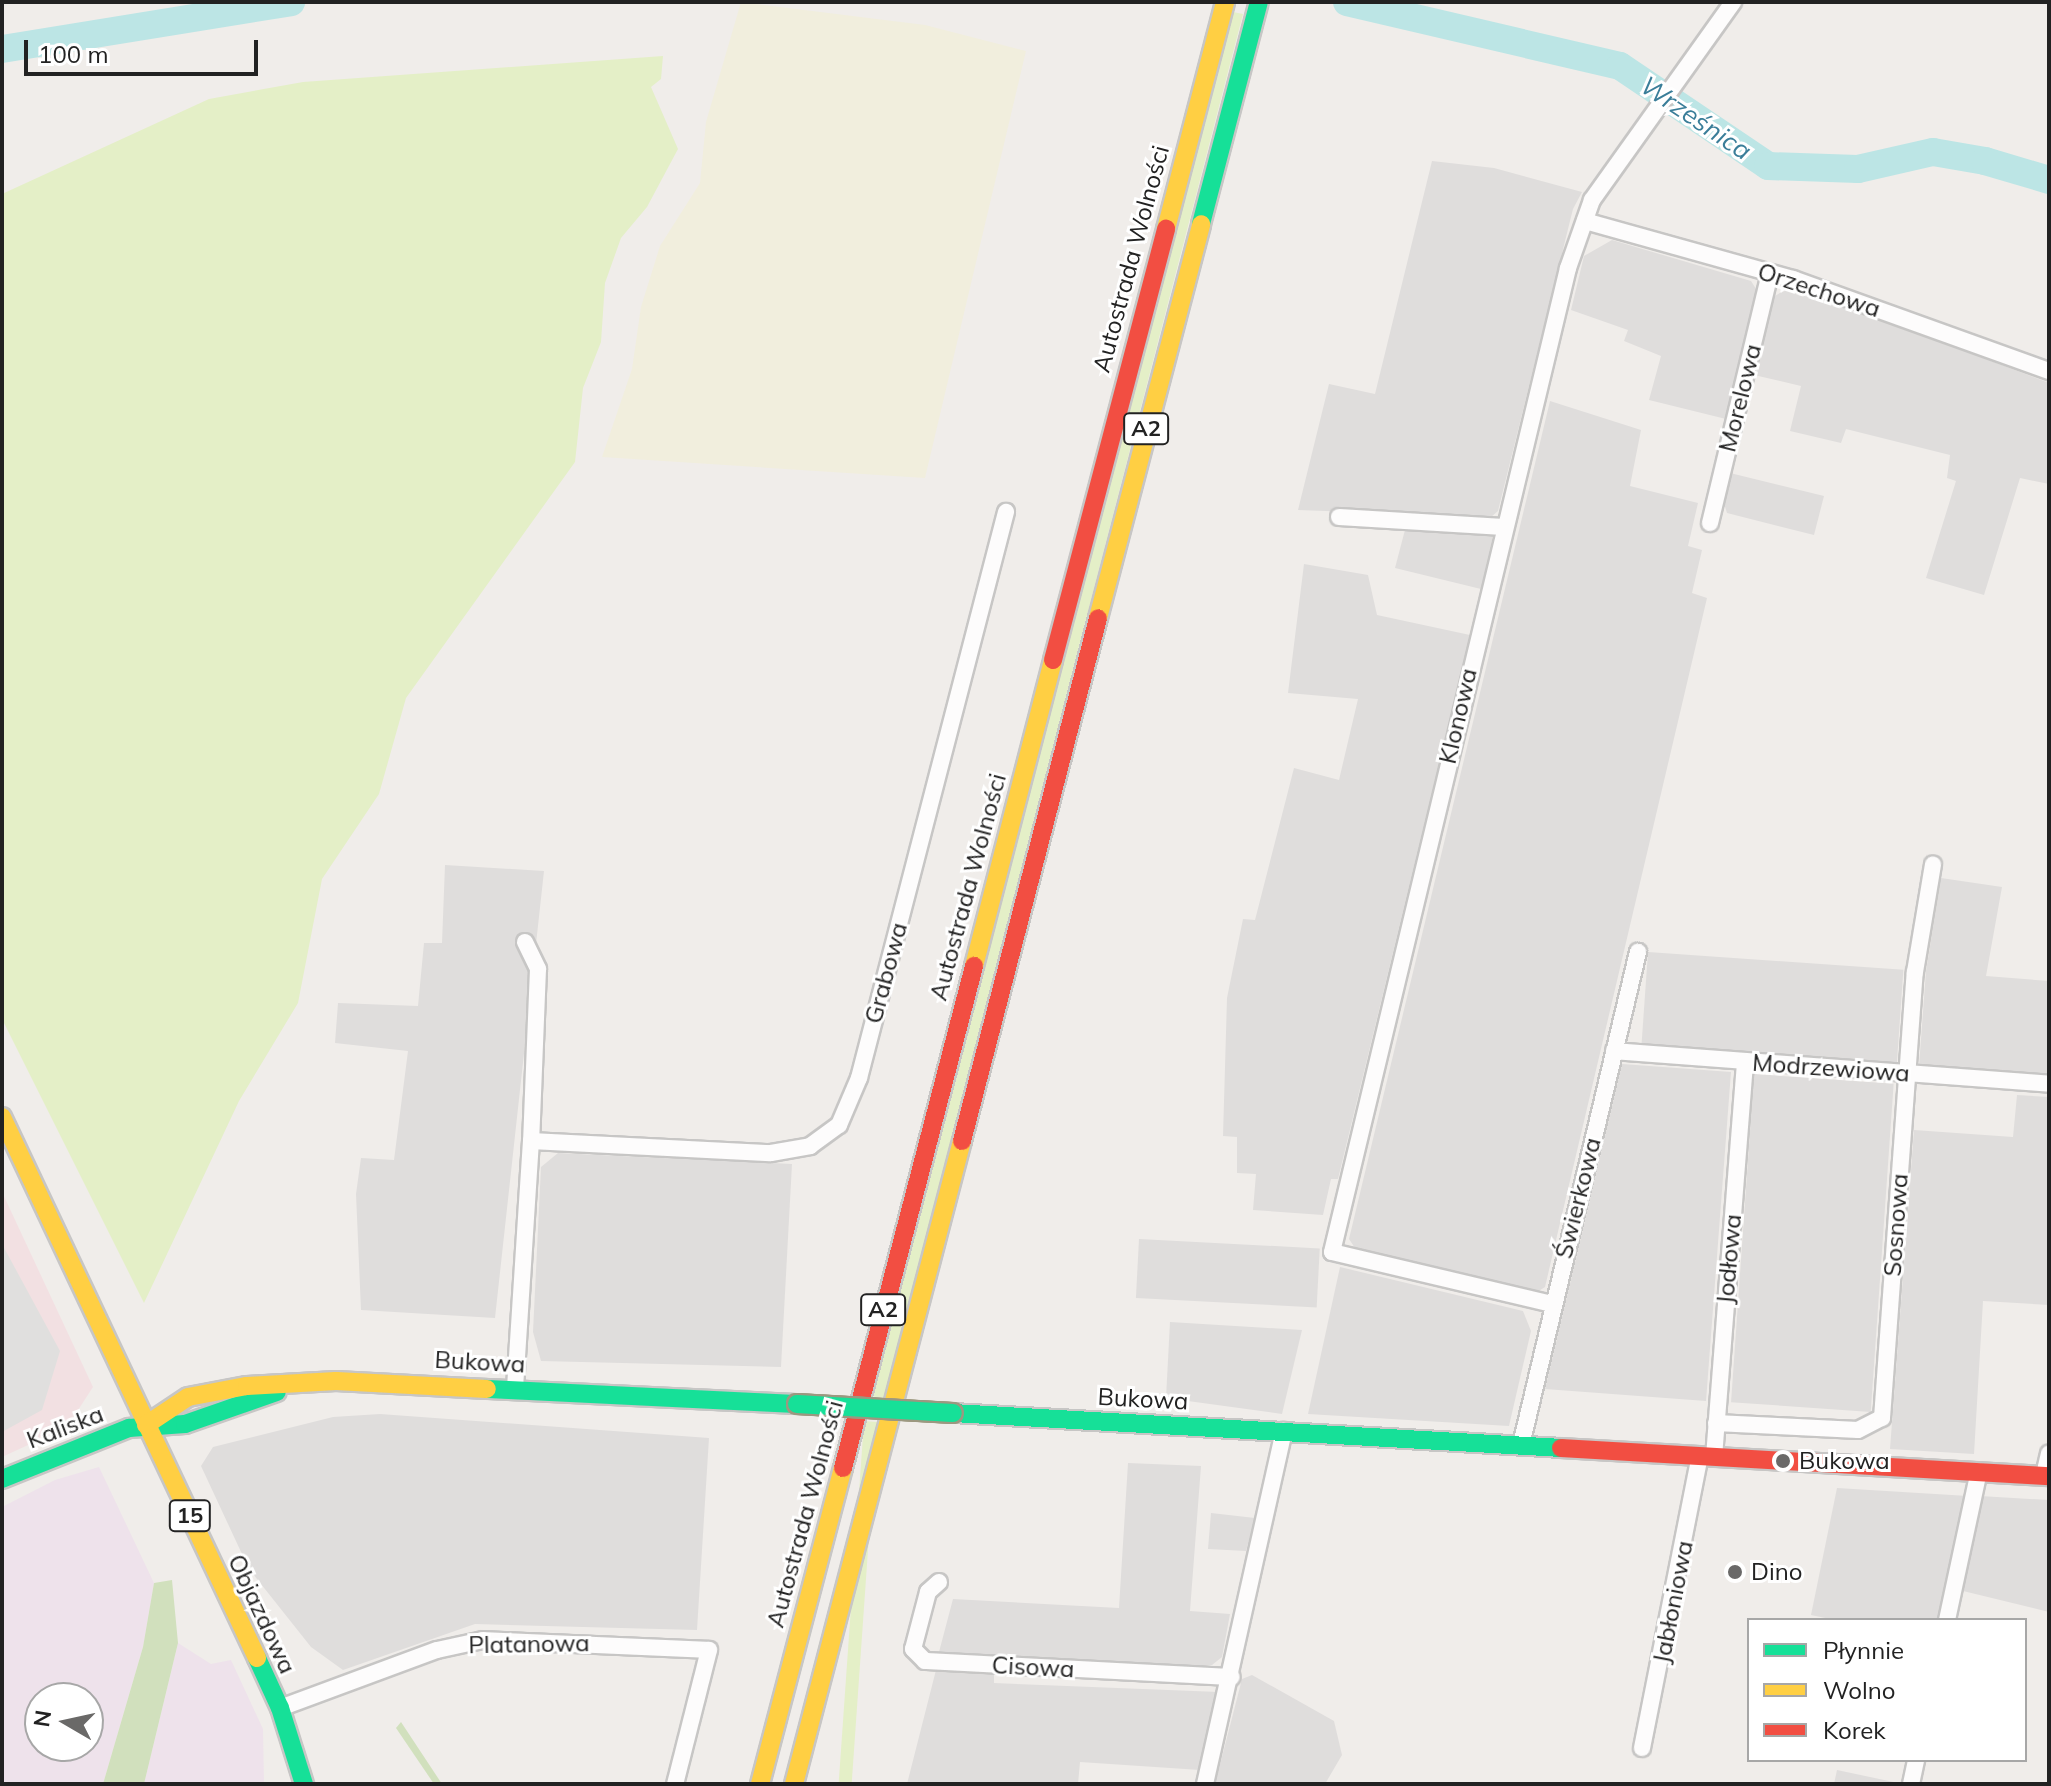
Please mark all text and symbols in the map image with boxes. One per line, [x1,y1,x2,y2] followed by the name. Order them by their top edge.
[28,24,262,74] scale bar
[38,39,109,69] text: 100 m
[1635,70,1757,166] water label: Wrześnica
[1087,142,1175,376] street label: Autostrada Wolności
[1754,257,1884,323] street label: Orzechowa
[1713,341,1767,455] street label: Morelowa
[1122,411,1170,447] road number: A2
[1433,665,1483,767] street label: Klonowa
[924,770,1012,1004] street label: Autostrada Wolności
[859,919,913,1027] street label: Grabowa
[1751,1048,1911,1088] street label: Modrzewiowa
[1549,1134,1607,1262] street label: Świerkowa
[1878,1173,1914,1277] street label: Sosnowa
[1711,1213,1747,1305] street label: Jodłowa
[859,1292,907,1328] road number: A2
[434,1345,526,1379] street label: Bukowa
[1097,1382,1189,1416] street label: Bukowa
[761,1397,849,1631] street label: Autostrada Wolności
[23,1399,107,1455] street label: Kaliska
[1799,1447,1890,1475] place label: Bukowa
[1774,1452,1792,1470] marker: Bukowa
[168,1498,212,1534] road number: 15
[1647,1538,1699,1666] street label: Jabłoniowa
[222,1550,302,1678] street label: Objazdowa
[1751,1558,1802,1586] place label: Dino
[1726,1563,1744,1581] marker: Dino
[1747,1618,2027,1762] legend
[468,1629,590,1659] street label: Platanowa
[1823,1635,1904,1665] text: Płynnie
[991,1650,1075,1684] street label: Cisowa
[1823,1675,1895,1705] text: Wolno
[24,1682,104,1762] north arrow
[27,1708,57,1729] text: N
[1823,1715,1886,1745] text: Korek

